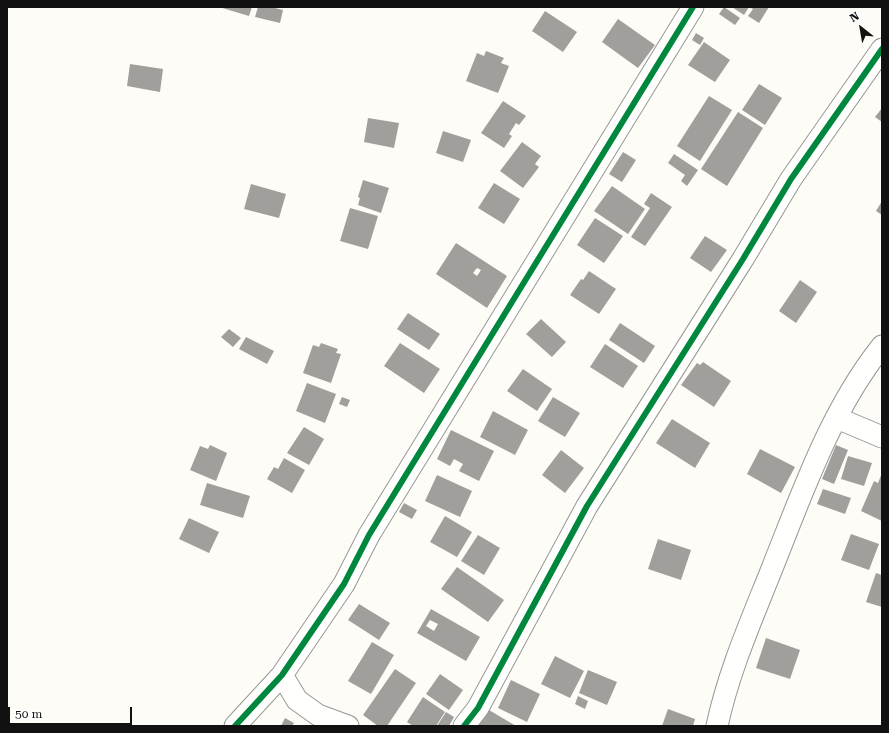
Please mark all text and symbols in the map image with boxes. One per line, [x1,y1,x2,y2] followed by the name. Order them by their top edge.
[841,8,881,48] north arrow
[848,10,862,25] text: N
[10,699,134,725] scale bar
[15,707,42,721] text: 50 m

